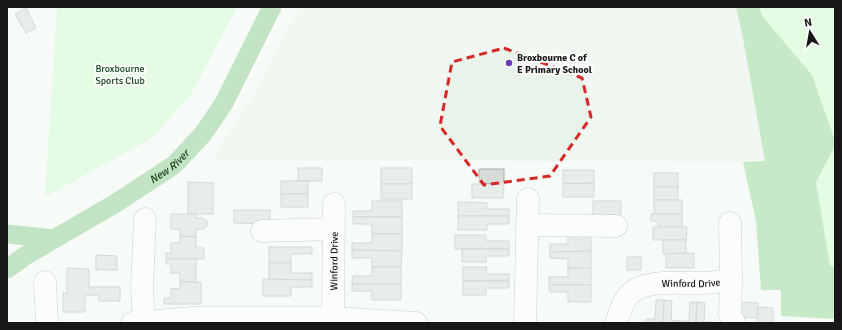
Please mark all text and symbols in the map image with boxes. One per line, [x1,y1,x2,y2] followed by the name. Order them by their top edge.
[790,12,830,52] north arrow
[803,16,813,30] text: N
[517,52,592,76] place label: Broxbourne C of E Primary School
[504,58,514,68] marker: Broxbourne C of E Primary School
[95,63,145,87] park label: Broxbourne Sports Club
[147,146,193,186] water label: New River
[328,232,341,290] street label: Winford Drive
[662,276,721,290] street label: Winford Drive

